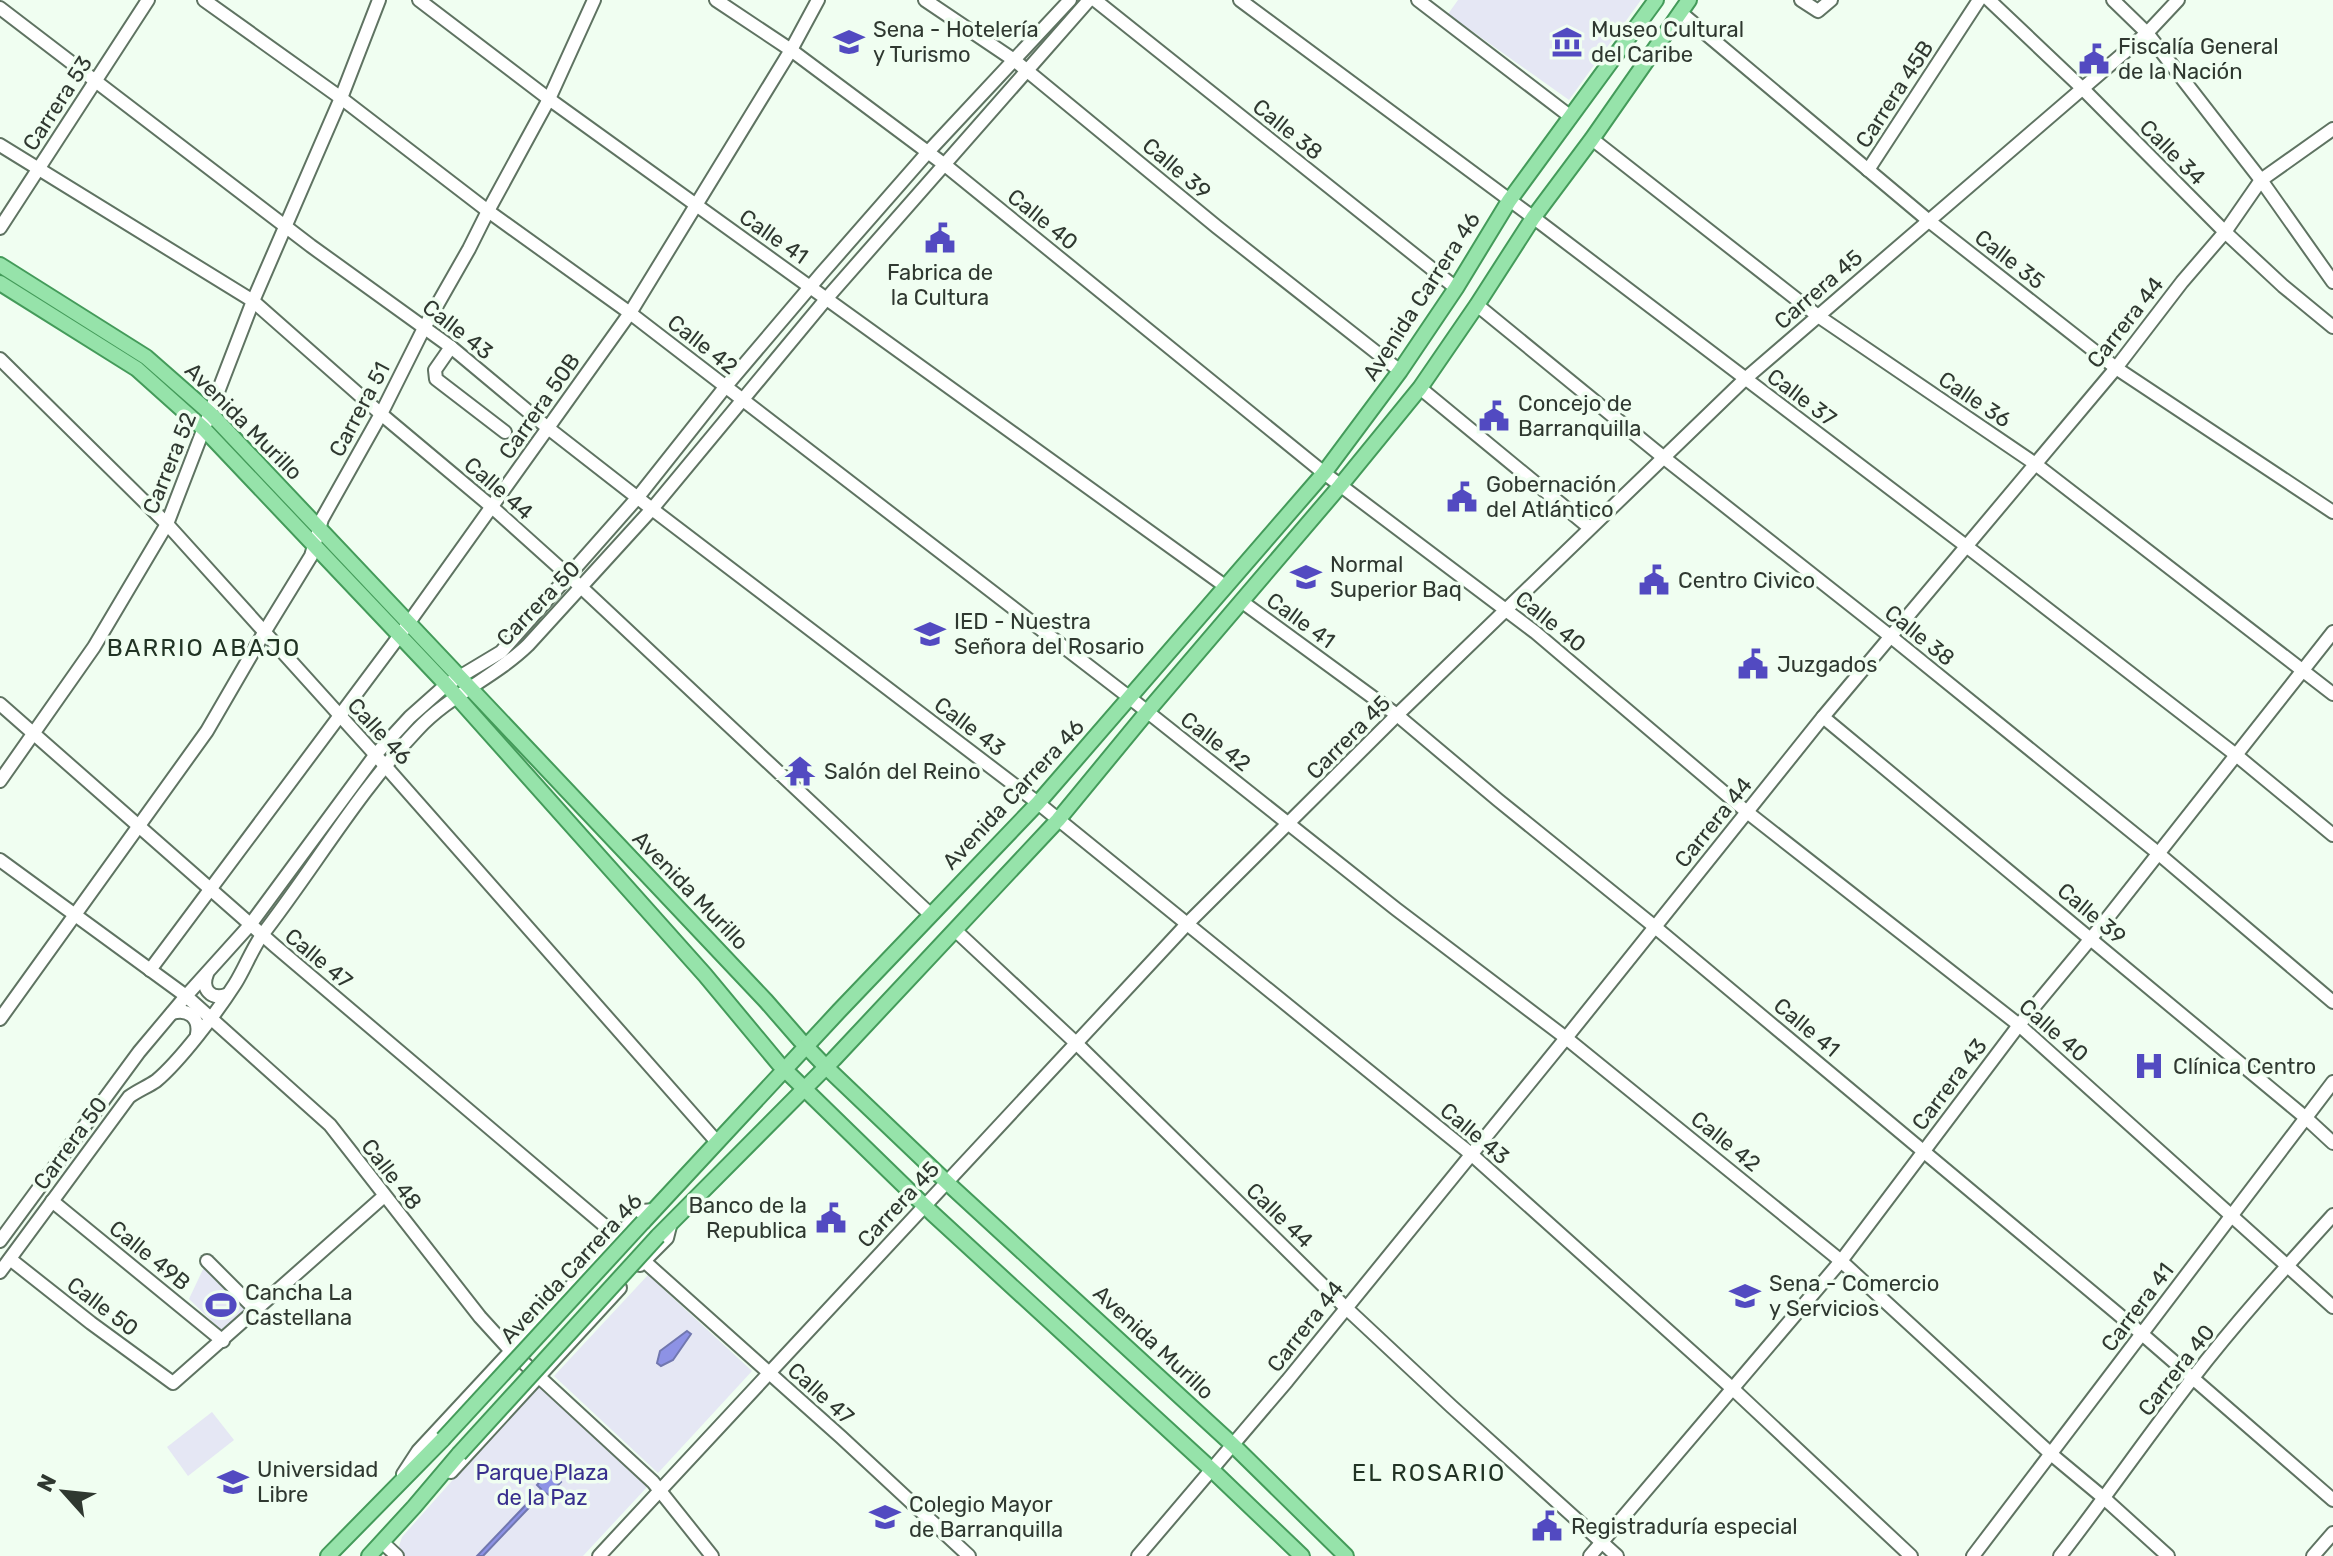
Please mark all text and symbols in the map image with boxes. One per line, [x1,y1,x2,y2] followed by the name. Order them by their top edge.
[873,16,1039,68] place label: Sena - Hotelería y Turismo
[1591,16,1744,68] place label: Museo Cultural del Caribe
[832,25,866,59] school or university icon: Sena - Hotelería y Turismo
[1550,25,1584,59] museum icon: Museo Cultural del Caribe
[2118,33,2279,85] place label: Fiscalía General de la Nación
[1850,35,1939,153] street label: Carrera 45B
[2077,42,2111,76] public building icon: Fiscalía General de la Nación
[17,51,98,156] street label: Carrera 53
[1247,93,1328,166] street label: Calle 38
[2134,114,2211,191] street label: Calle 34
[1137,132,1217,205] street label: Calle 39
[1002,183,1083,256] street label: Calle 40
[734,203,813,270] street label: Calle 41
[1357,207,1486,386] street label: Avenida Carrera 46
[923,221,957,255] public building icon: Fabrica de la Cultura
[1969,224,2050,295] street label: Calle 35
[1769,244,1868,335] street label: Carrera 45
[887,259,993,311] place label: Fabrica de la Cultura
[2081,271,2169,373] street label: Carrera 44
[417,293,498,365] street label: Calle 43
[662,309,743,380] street label: Calle 42
[493,348,586,464] street label: Carrera 50B
[179,357,308,486] street label: Avenida Murillo
[323,357,396,461] street label: Carrera 51
[1762,363,1842,432] street label: Calle 37
[1933,365,2016,433] street label: Calle 36
[1518,390,1641,442] place label: Concejo de Barranquilla
[1477,399,1511,433] public building icon: Concejo de Barranquilla
[137,408,202,518] street label: Carrera 52
[459,451,539,526] street label: Calle 44
[1486,471,1616,523] place label: Gobernación del Atlántico
[1445,480,1479,514] public building icon: Gobernación del Atlántico
[1330,551,1462,603] place label: Normal Superior Baq
[491,555,586,652] street label: Carrera 50
[1289,560,1323,594] school or university icon: Normal Superior Baq
[1637,563,1671,597] public building icon: Centro Civico
[1678,567,1815,594] place label: Centro Civico
[1510,585,1591,658] street label: Calle 40
[1261,587,1340,654] street label: Calle 41
[1879,599,1960,672] street label: Calle 38
[954,608,1144,660] place label: IED - Nuestra Señora del Rosario
[913,617,947,651] school or university icon: IED - Nuestra Señora del Rosario
[107,634,301,662] district label: BARRIO ABAJO
[1736,647,1770,681] public building icon: Juzgados
[1777,651,1877,678] place label: Juzgados
[1301,690,1396,785] street label: Carrera 45
[929,691,1011,762] street label: Calle 43
[342,692,418,771] street label: Calle 46
[1175,706,1256,777] street label: Calle 42
[937,714,1090,875] street label: Avenida Carrera 46
[783,754,817,788] temple icon: Salón del Reino
[824,758,981,785] place label: Salón del Reino
[1669,772,1758,873] street label: Carrera 44
[627,825,754,956] street label: Avenida Murillo
[2052,877,2132,950] street label: Calle 39
[279,922,358,994] street label: Calle 47
[1768,992,1845,1063] street label: Calle 41
[2014,993,2094,1068] street label: Calle 40
[1906,1033,1993,1136] street label: Carrera 43
[2132,1049,2166,1083] hospital icon: Clínica Centro
[2173,1053,2316,1080] place label: Clínica Centro
[28,1092,113,1195] street label: Carrera 50
[1435,1097,1515,1170] street label: Calle 43
[1685,1105,1766,1178] street label: Calle 42
[355,1133,428,1215] street label: Calle 48
[852,1156,945,1253] street label: Carrera 45
[1241,1177,1319,1254] street label: Calle 44
[495,1188,648,1349] street label: Avenida Carrera 46
[688,1192,807,1244] place label: Banco de la Republica
[814,1201,848,1235] public building icon: Banco de la Republica
[104,1215,196,1296] street label: Calle 49B
[2095,1258,2179,1357] street label: Carrera 41
[1769,1270,1939,1322] place label: Sena - Comercio y Servicios
[62,1271,144,1342] street label: Calle 50
[1261,1275,1349,1377] street label: Carrera 44
[245,1279,353,1331] place label: Cancha La Castellana
[1728,1279,1762,1313] school or university icon: Sena - Comercio y Servicios
[1088,1280,1220,1405] street label: Avenida Murillo
[204,1288,238,1322] sports icon: Cancha La Castellana
[2132,1319,2221,1422] street label: Carrera 40
[782,1357,859,1430] street label: Calle 47
[24,1452,104,1532] north arrow
[257,1456,378,1508] place label: Universidad Libre
[475,1459,609,1511] park label: Parque Plaza de la Paz
[1352,1459,1506,1487] district label: EL ROSARIO
[216,1465,250,1499] school or university icon: Universidad Libre
[31,1470,62,1496] text: N
[909,1491,1063,1543] place label: Colegio Mayor de Barranquilla
[868,1500,902,1534] school or university icon: Colegio Mayor de Barranquilla
[1530,1509,1564,1543] public building icon: Registraduría especial
[1571,1513,1798,1540] place label: Registraduría especial

